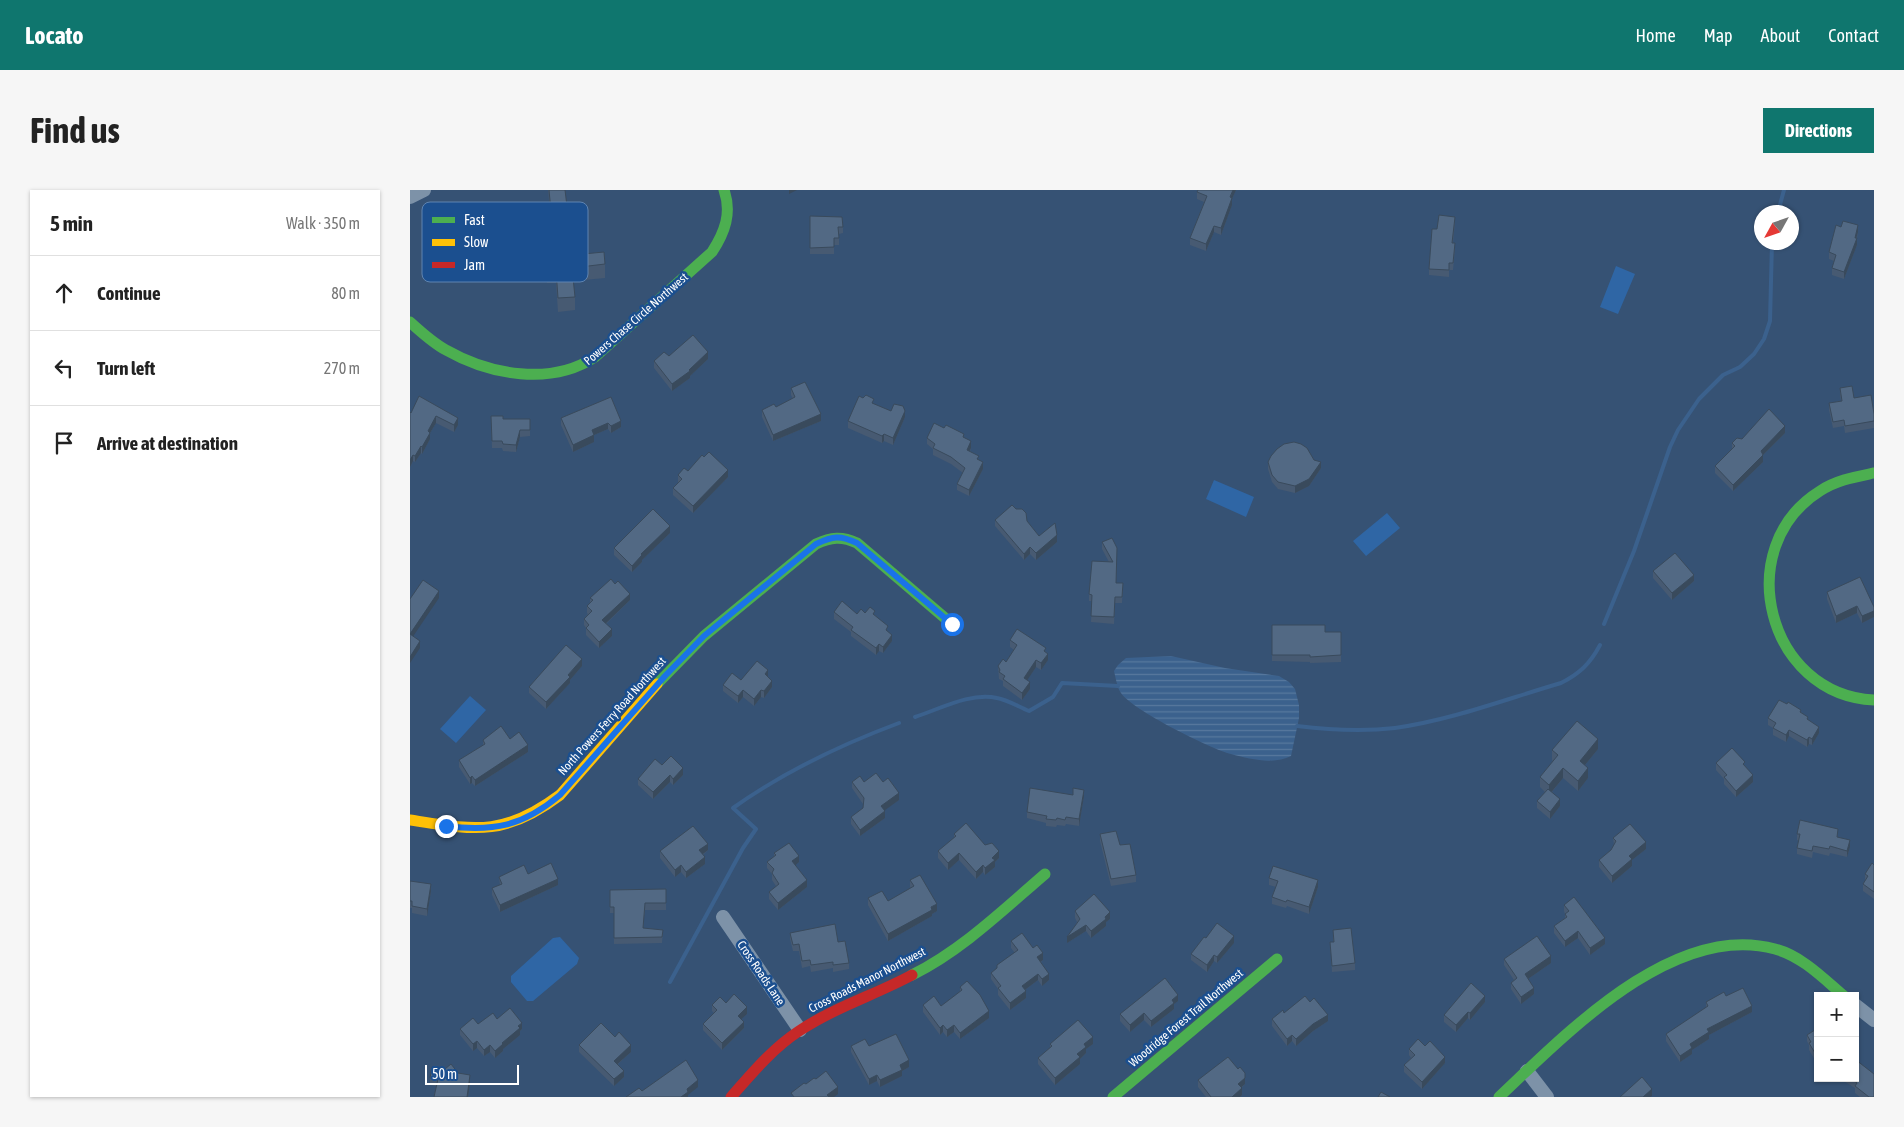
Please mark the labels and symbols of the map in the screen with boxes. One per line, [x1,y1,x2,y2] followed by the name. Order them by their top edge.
[422,202,588,282] legend
[1754,205,1799,250] north arrow
[464,212,485,228] text: Fast
[464,234,489,250] text: Slow
[464,257,485,273] text: Jam
[581,270,691,368] street label: Powers Chase Circle Northwest
[941,613,964,636] route start
[555,654,669,778] street label: North Powers Ferry Road Northwest
[435,815,458,838] route end
[734,938,788,1008] street label: Cross Roads Lane
[806,944,928,1016] street label: Cross Roads Manor Northwest
[1126,966,1246,1070] street label: Woodridge Forest Trail Northwest
[425,1062,519,1085] scale bar

